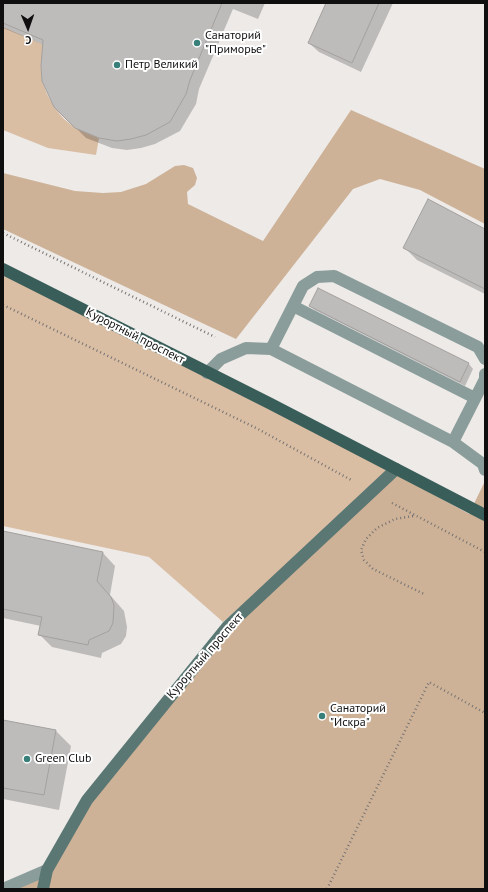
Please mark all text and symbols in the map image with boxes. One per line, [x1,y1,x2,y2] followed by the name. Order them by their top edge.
[8,8,48,48] north arrow
[205,29,266,57] place label: Санаторий "Приморье"
[25,33,32,47] text: С
[192,38,202,48] marker: Санаторий "Приморье"
[125,58,198,72] place label: Петр Великий
[112,60,122,70] marker: Петр Великий
[83,305,187,367] street label: Курортный проспект
[164,610,246,702] street label: Курортный проспект
[330,702,386,730] place label: Санаторий "Искра"
[317,711,327,721] marker: Санаторий "Искра"
[35,752,92,766] place label: Green Club
[22,754,32,764] marker: Green Club

